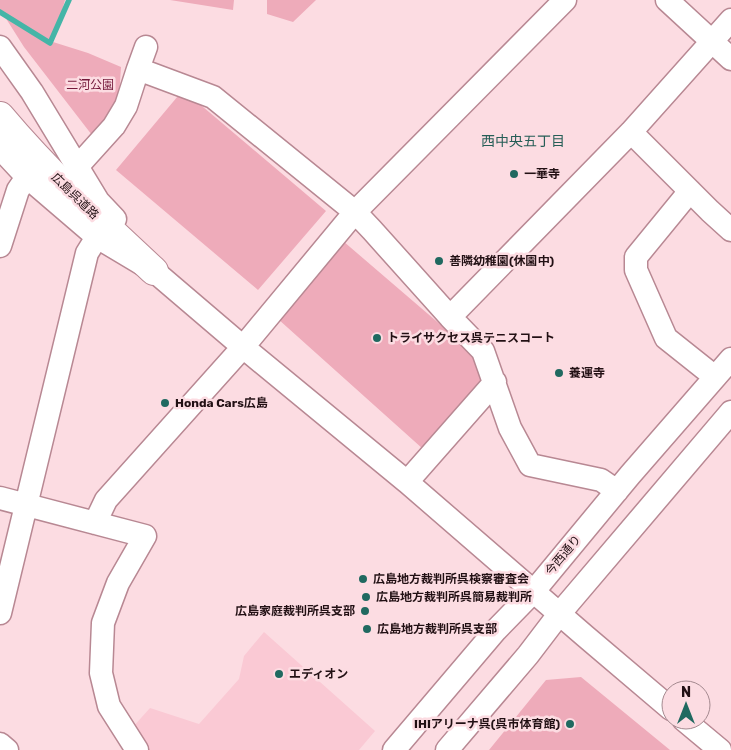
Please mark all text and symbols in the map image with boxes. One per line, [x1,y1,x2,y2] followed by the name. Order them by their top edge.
[66,78,114,92] park label: 二河公園
[481,133,565,150] district label: 西中央五丁目
[524,167,560,181] place label: 一華寺
[508,168,520,180] marker: 一華寺
[49,170,101,222] street label: 広島呉道路
[449,254,555,268] place label: 善隣幼稚園(休園中)
[433,255,445,267] marker: 善隣幼稚園(休園中)
[387,331,555,345] place label: トライサクセス呉テニスコート
[371,332,383,344] marker: トライサクセス呉テニスコート
[569,366,605,380] place label: 養運寺
[553,367,565,379] marker: 養運寺
[175,396,268,410] place label: Honda Cars広島
[159,397,171,409] marker: Honda Cars広島
[542,532,584,578] street label: 今西通り
[373,572,529,586] place label: 広島地方裁判所呉検察審査会
[357,573,369,585] marker: 広島地方裁判所呉検察審査会
[376,590,532,604] place label: 広島地方裁判所呉簡易裁判所
[360,591,372,603] marker: 広島地方裁判所呉簡易裁判所
[235,604,355,618] place label: 広島家庭裁判所呉支部
[359,605,371,617] marker: 広島家庭裁判所呉支部
[377,622,497,636] place label: 広島地方裁判所呉支部
[361,623,373,635] marker: 広島地方裁判所呉支部
[289,667,348,681] place label: エディオン
[273,668,285,680] marker: エディオン
[661,680,711,730] north arrow
[681,684,691,701] text: N
[414,717,560,731] place label: IHIアリーナ呉(呉市体育館)
[564,718,576,730] marker: IHIアリーナ呉(呉市体育館)

